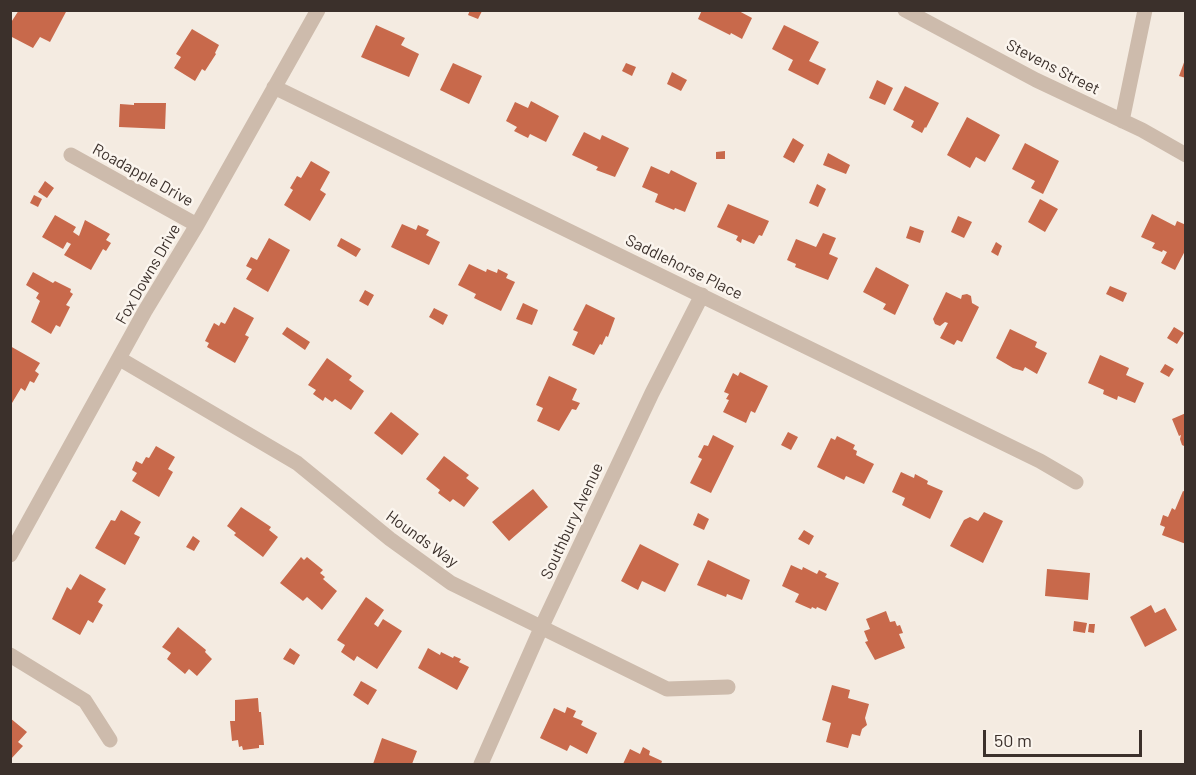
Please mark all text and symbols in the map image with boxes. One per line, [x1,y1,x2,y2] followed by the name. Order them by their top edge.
[1003,35,1103,99] street label: Stevens Street
[89,139,197,211] street label: Roadapple Drive
[111,220,185,328] street label: Fox Downs Drive
[622,230,746,304] street label: Saddlehorse Place
[537,460,607,582] street label: Southbury Avenue
[382,506,462,572] street label: Hounds Way
[986,718,1145,756] scale bar
[994,729,1032,751] text: 50 m

